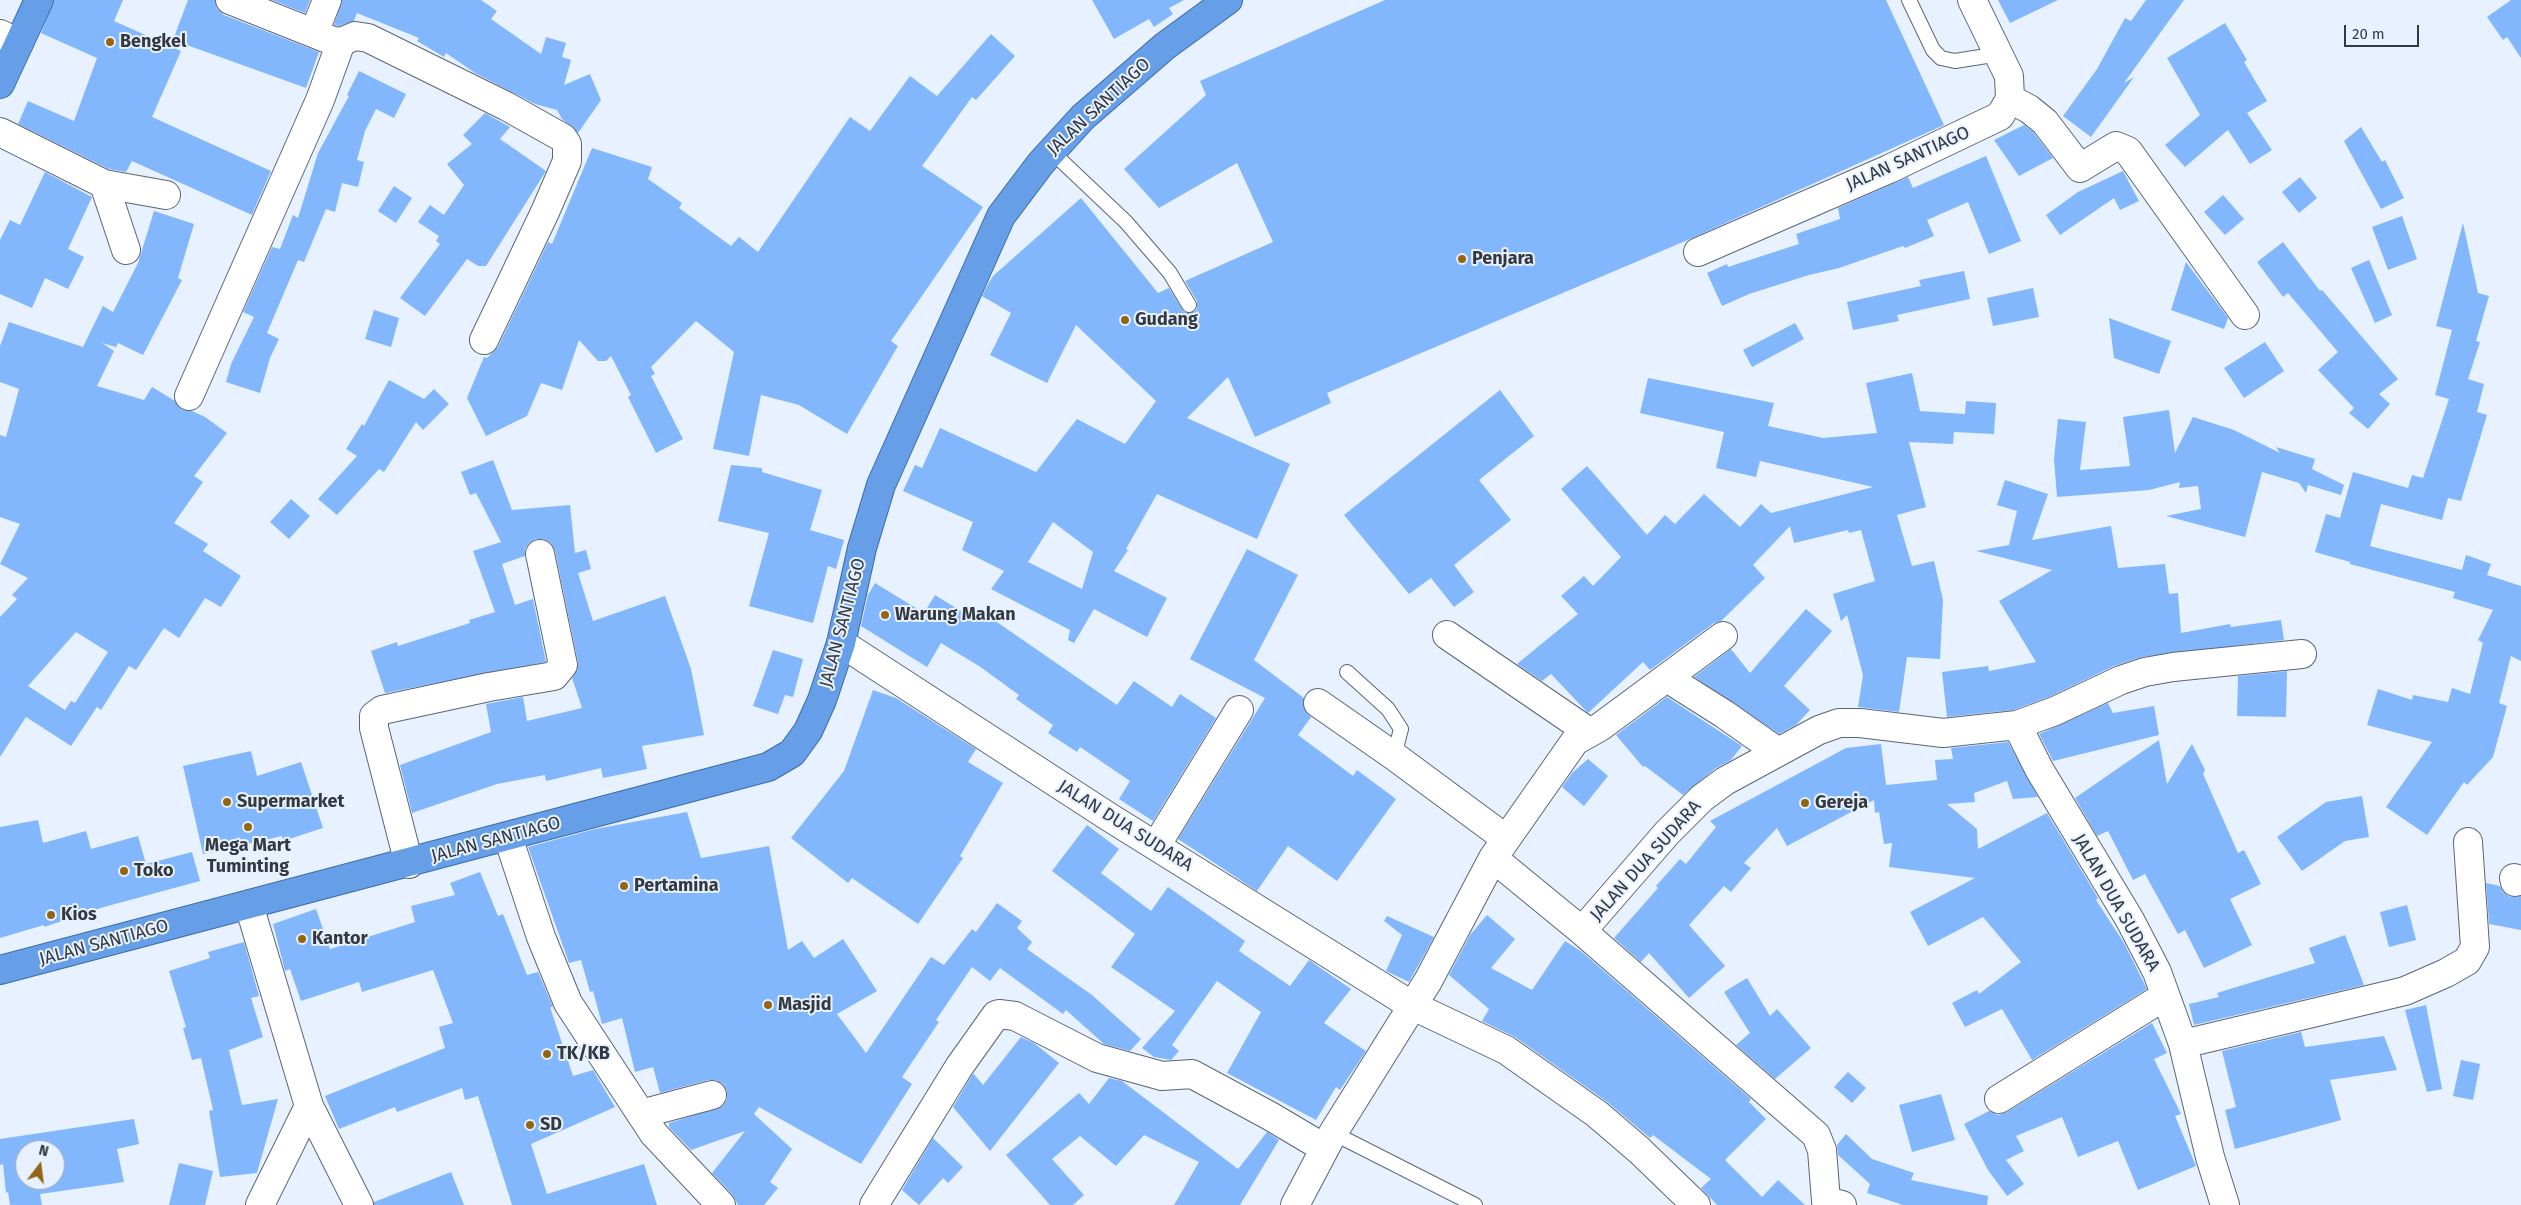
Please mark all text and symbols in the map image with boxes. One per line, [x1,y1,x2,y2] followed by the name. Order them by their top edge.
[2346,15,2421,47] scale bar
[2352,25,2385,43] text: 20 m
[120,31,186,53] place label: Bengkel
[104,36,116,48] marker: Bengkel
[1043,54,1155,160] street label: JALAN SANTIAGO
[1843,122,1973,196] street label: JALAN SANTIAGO
[1472,248,1534,270] place label: Penjara
[1456,253,1468,265] marker: Penjara
[1135,309,1198,331] place label: Gudang
[1119,314,1131,326] marker: Gudang
[815,556,871,690] street label: JALAN SANTIAGO
[895,604,1016,626] place label: Warung Makan
[879,609,891,621] marker: Warung Makan
[1053,776,1197,876] street label: JALAN DUA SUDARA
[237,791,344,813] place label: Supermarket
[1815,792,1868,814] place label: Gereja
[221,796,233,808] marker: Supermarket
[1586,796,1706,926] street label: JALAN DUA SUDARA
[1799,797,1811,809] marker: Gereja
[429,812,563,868] street label: JALAN SANTIAGO
[242,821,254,833] marker: Mega Mart Tuminting
[2068,830,2164,976] street label: JALAN DUA SUDARA
[205,835,291,878] place label: Mega Mart Tuminting
[134,860,173,882] place label: Toko
[118,865,130,877] marker: Toko
[634,875,719,897] place label: Pertamina
[618,880,630,892] marker: Pertamina
[61,904,97,926] place label: Kios
[45,909,57,921] marker: Kios
[37,915,171,971] street label: JALAN SANTIAGO
[312,928,368,950] place label: Kantor
[296,933,308,945] marker: Kantor
[778,994,831,1016] place label: Masjid
[762,999,774,1011] marker: Masjid
[557,1043,610,1065] place label: TK/KB
[541,1048,553,1060] marker: TK/KB
[540,1114,562,1136] place label: SD
[524,1119,536,1131] marker: SD
[15,1140,65,1190] north arrow
[37,1142,50,1160] text: N

